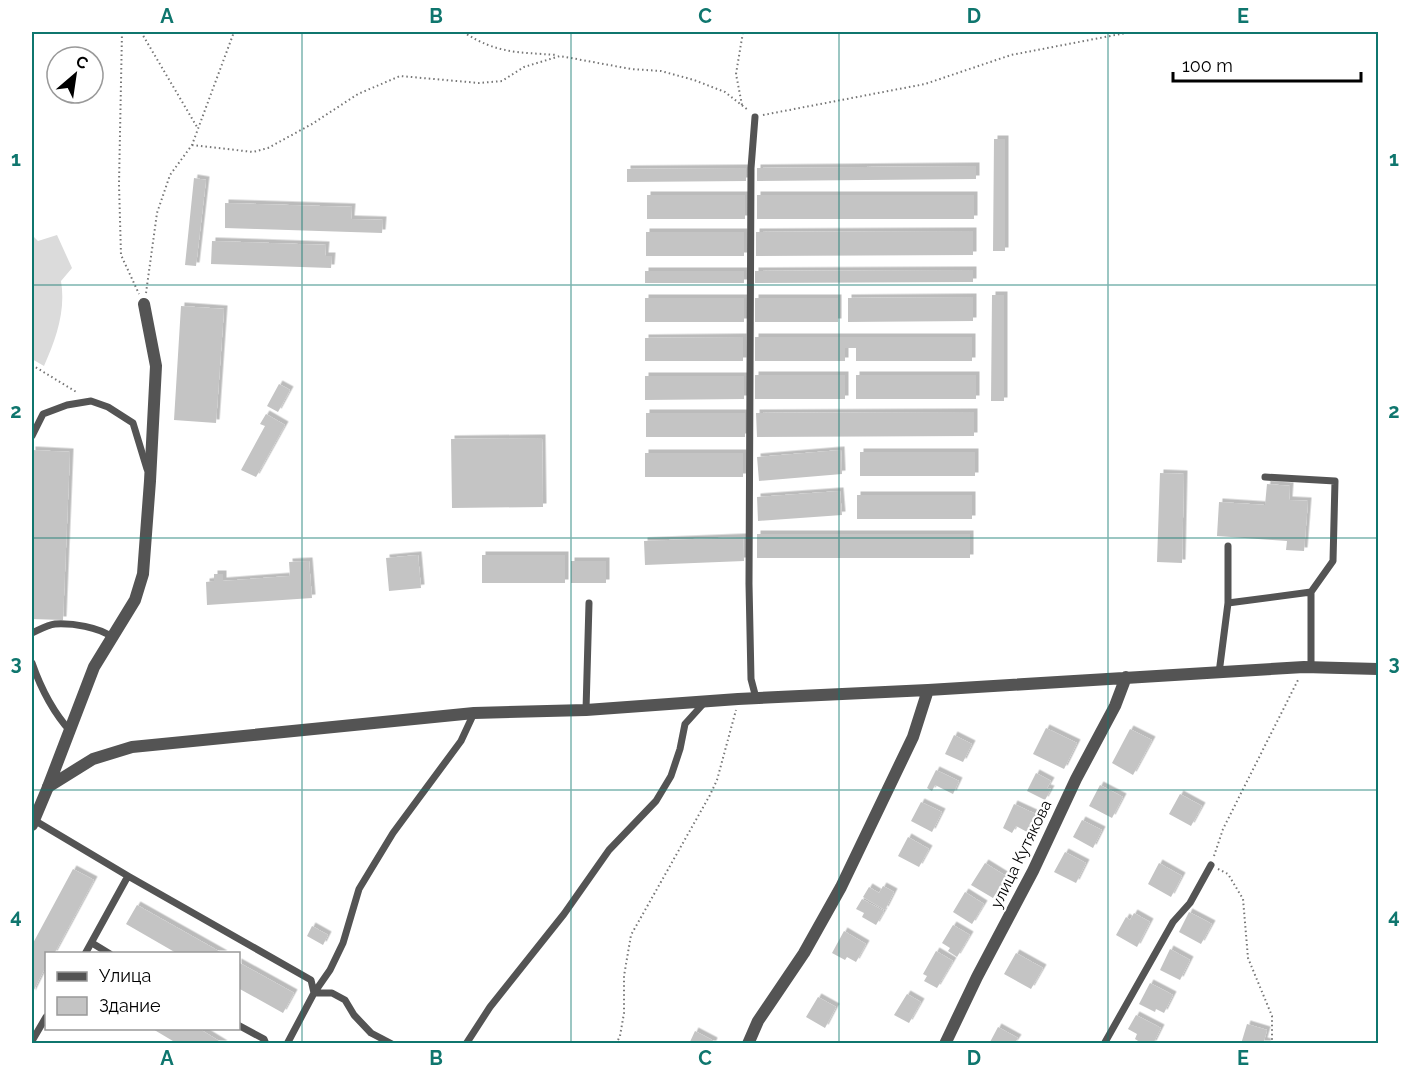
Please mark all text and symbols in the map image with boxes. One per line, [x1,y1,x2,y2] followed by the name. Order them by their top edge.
[160,4,174,28] text: A
[429,4,443,28] text: B
[698,4,712,28] text: C
[967,4,981,28] text: D
[1237,4,1249,28] text: E
[45,45,105,105] north arrow
[1173,45,1360,83] scale bar
[73,51,91,73] text: С
[1182,55,1233,76] text: 100 m
[11,147,21,171] text: 1
[1389,147,1399,171] text: 1
[10,399,22,423] text: 2
[1388,399,1400,423] text: 2
[10,651,22,675] text: 3
[1388,651,1400,675] text: 3
[987,797,1055,911] street label: улица Кутякова
[10,904,22,928] text: 4
[1388,904,1400,928] text: 4
[45,952,240,1030] legend
[99,965,151,986] text: Улица
[99,995,161,1016] text: Здание
[160,1046,174,1070] text: A
[429,1046,443,1070] text: B
[698,1046,712,1070] text: C
[967,1046,981,1070] text: D
[1237,1046,1249,1070] text: E

